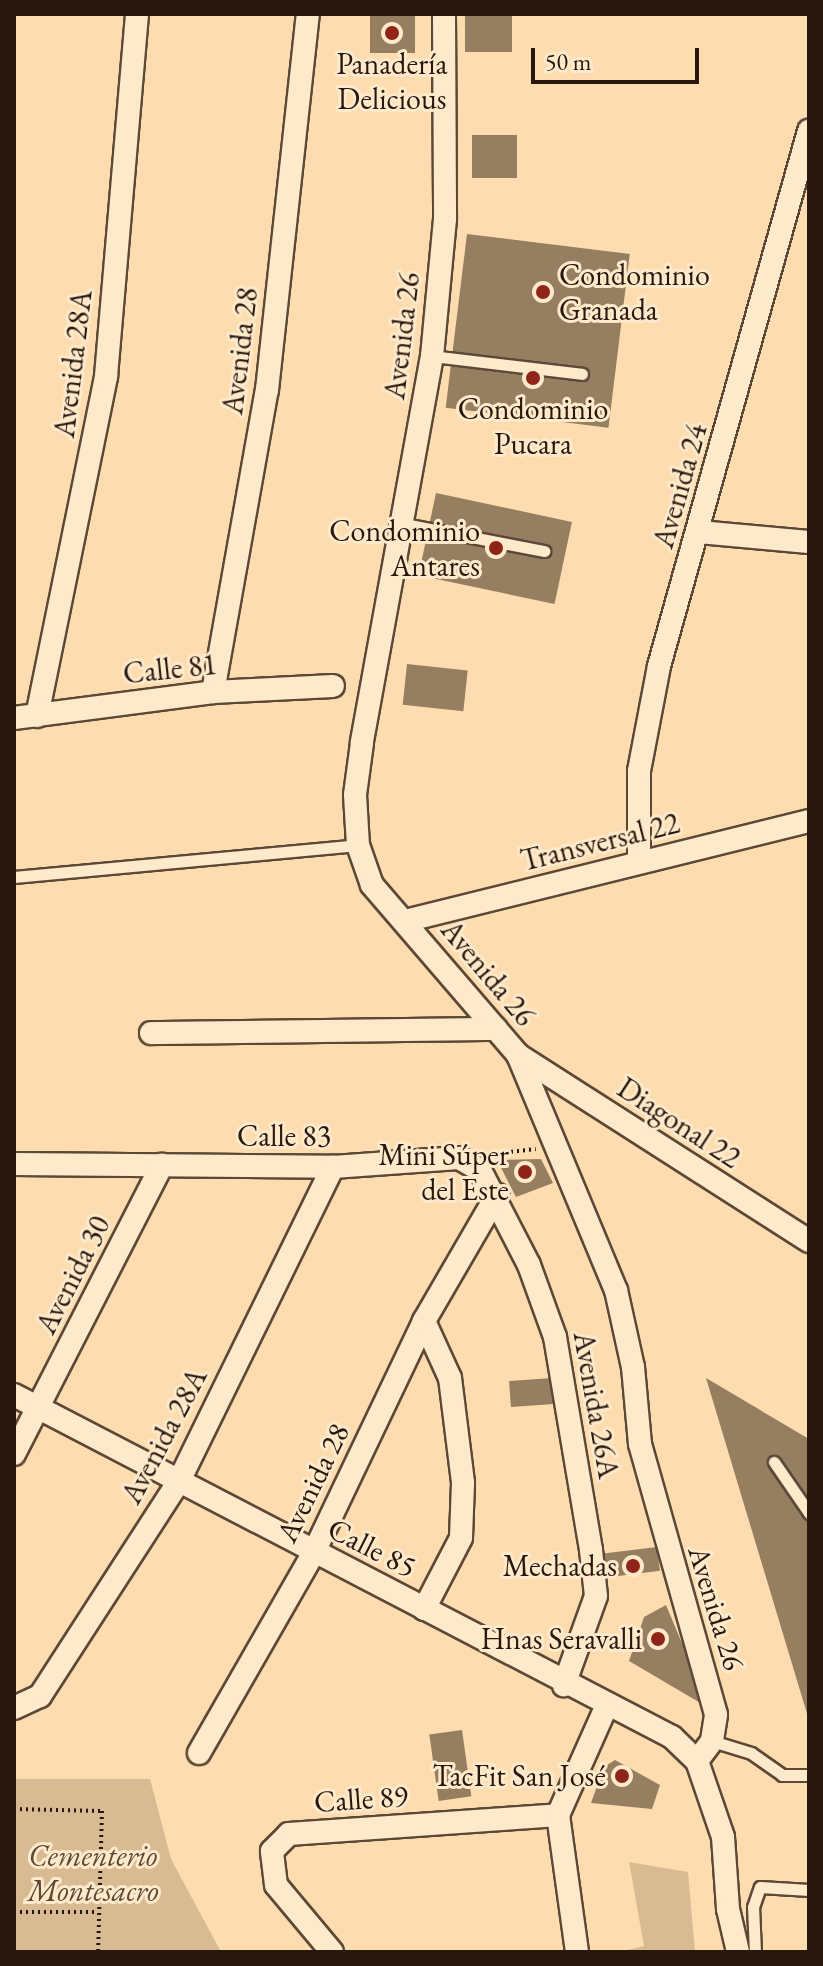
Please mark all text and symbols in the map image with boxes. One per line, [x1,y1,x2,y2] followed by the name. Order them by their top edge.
[383,24,401,42] marker: Panadería Delicious
[535,32,703,82] scale bar
[336,46,448,116] place label: Panadería Delicious
[545,46,592,77] text: 50 m
[559,257,710,328] place label: Condominio Granada
[376,270,428,402] street label: Avenida 26
[534,283,552,301] marker: Condominio Granada
[214,285,266,417] street label: Avenida 28
[46,288,100,440] street label: Avenida 28A
[524,369,542,387] marker: Condominio Pucara
[458,391,608,462] place label: Condominio Pucara
[645,420,715,552] street label: Avenida 24
[329,513,480,584] place label: Condominio Antares
[487,539,505,557] marker: Condominio Antares
[121,646,219,692] street label: Calle 81
[517,805,683,879] street label: Transversal 22
[433,912,543,1034] street label: Avenida 26
[611,1070,747,1176] street label: Diagonal 22
[237,1118,331,1154] street label: Calle 83
[378,1137,509,1208] place label: Mini Súper del Este
[516,1163,534,1181] marker: Mini Súper del Este
[28,1210,118,1340] street label: Avenida 30
[565,1329,627,1481] street label: Avenida 26A
[113,1362,215,1510] street label: Avenida 28A
[269,1418,357,1548] street label: Avenida 28
[322,1511,422,1585] street label: Calle 85
[680,1542,752,1674] street label: Avenida 26
[503,1548,617,1584] place label: Mechadas
[624,1557,642,1575] marker: Mechadas
[481,1621,642,1657] place label: Hnas Seravalli
[649,1630,667,1648] marker: Hnas Seravalli
[433,1758,606,1794] place label: TacFit San José
[613,1767,631,1785] marker: TacFit San José
[313,1778,409,1820] street label: Calle 89
[27,1838,159,1908] park label: Cementerio Montesacro

